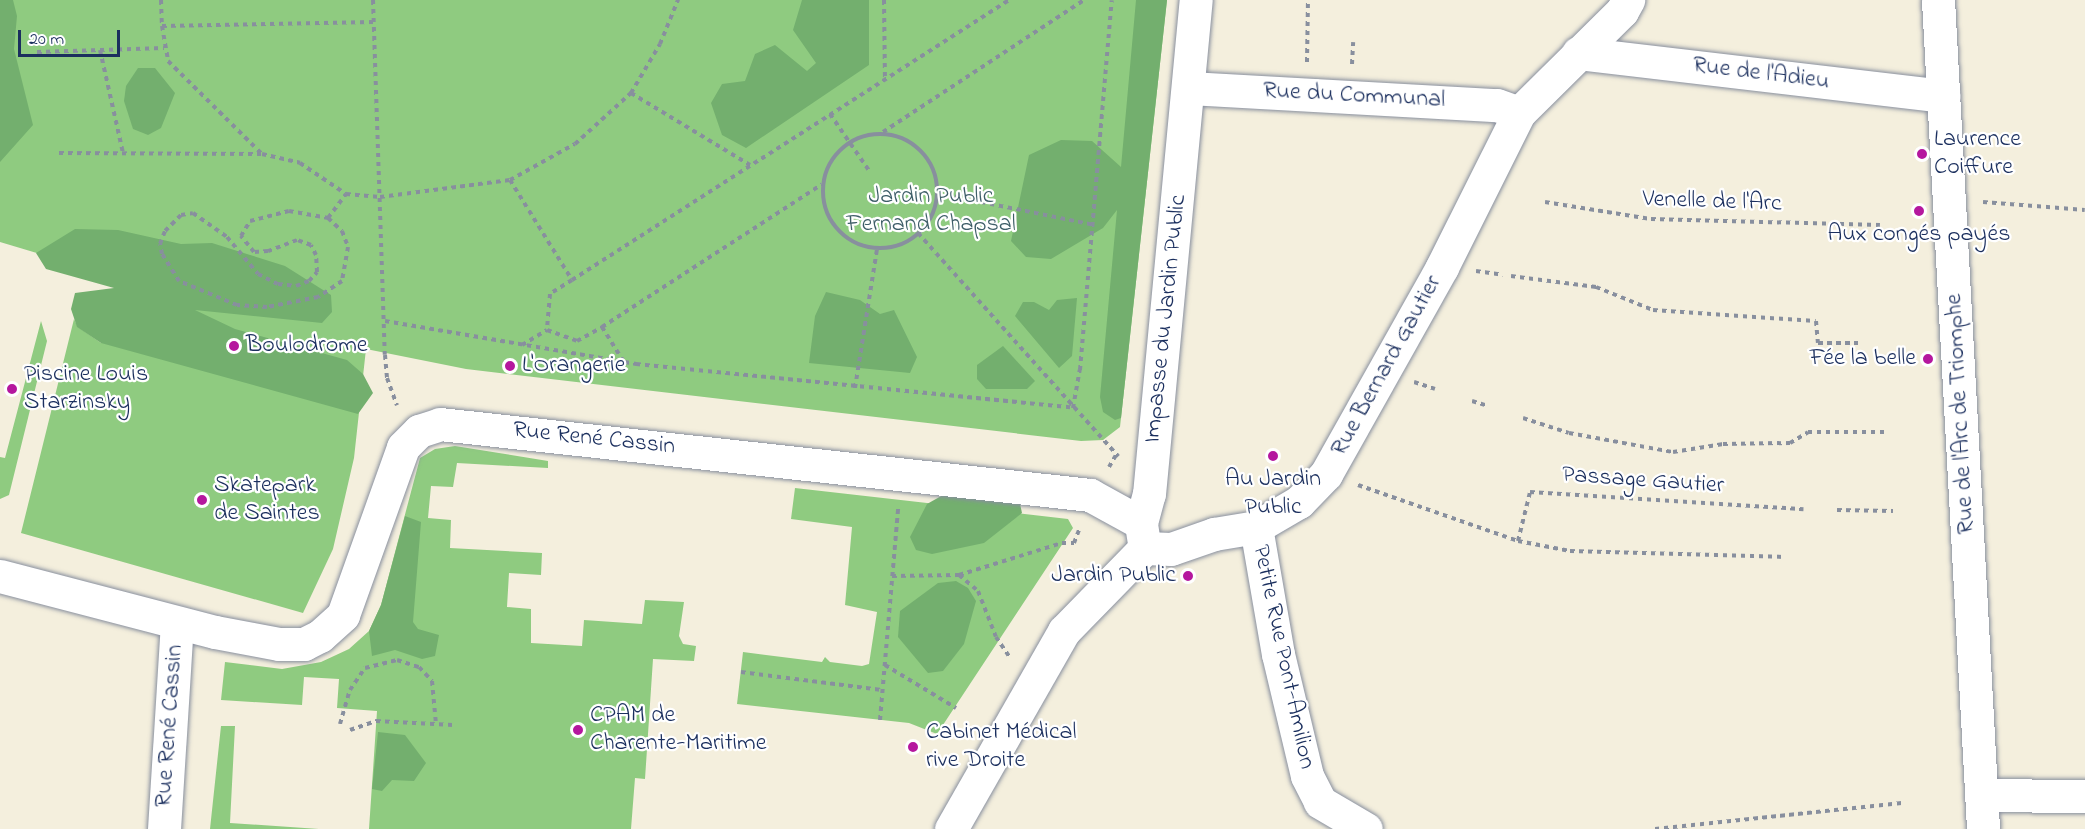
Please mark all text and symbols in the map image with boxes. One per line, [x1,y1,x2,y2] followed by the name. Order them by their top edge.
[21,18,123,56] scale bar
[29,27,64,53] text: 20 m
[1691,51,1831,97] street label: Rue de l'Adieu
[1262,77,1446,115] street label: Rue du Communal
[1934,126,2021,182] place label: Laurence Coiffure
[1915,147,1929,161] marker: Laurence Coiffure
[846,183,1016,239] park label: Jardin Public Fernand Chapsal
[1642,185,1782,219] street label: Venelle de l'Arc
[1139,193,1193,445] street label: Impasse du Jardin Public
[1912,204,1926,218] marker: Aux congés payés
[1828,221,2010,249] place label: Aux congés payés
[1325,271,1449,461] street label: Rue Bernard Gautier
[1940,293,1982,535] street label: Rue de l'Arc de Triomphe
[246,332,368,360] place label: Boulodrome
[227,339,241,353] marker: Boulodrome
[1810,345,1916,373] place label: Fée la belle
[522,352,625,380] place label: L'Orangerie
[1921,352,1935,366] marker: Fée la belle
[503,359,517,373] marker: L'Orangerie
[24,361,148,417] place label: Piscine Louis Starzinsky
[5,382,19,396] marker: Piscine Louis Starzinsky
[511,416,677,462] street label: Rue René Cassin
[1266,449,1280,463] marker: Au Jardin Public
[1561,461,1725,501] street label: Passage Gautier
[1225,466,1321,522] place label: Au Jardin Public
[214,472,320,528] place label: Skatepark de Saintes
[195,493,209,507] marker: Skatepark de Saintes
[1245,542,1321,772] street label: Petite Rue Pont-Amilion
[1051,562,1176,590] place label: Jardin Public
[1181,569,1195,583] marker: Jardin Public
[150,644,190,808] street label: Rue René Cassin
[590,702,766,758] place label: CPAM de Charente-Maritime
[926,719,1077,775] place label: Cabinet Médical rive Droite
[571,723,585,737] marker: CPAM de Charente-Maritime
[904,738,922,756] marker: Cabinet Médical rive Droite

